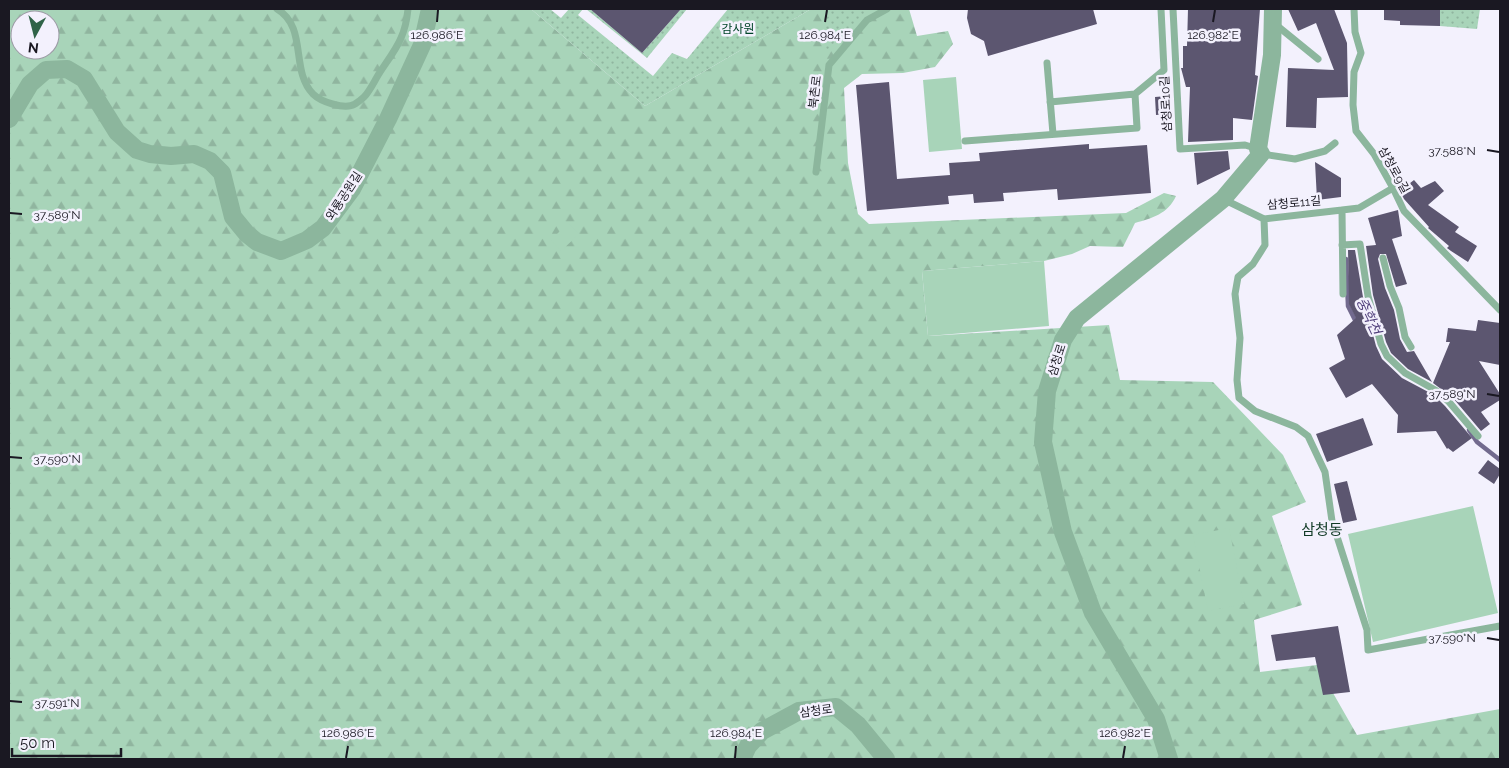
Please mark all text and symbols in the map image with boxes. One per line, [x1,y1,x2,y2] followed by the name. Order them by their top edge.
[10,10,60,60] north arrow
[721,22,755,36] park label: 감사원
[411,28,463,42] text: 126.986°E
[799,28,851,42] text: 126.984°E
[1187,28,1239,42] text: 126.982°E
[27,39,40,56] text: N
[806,75,824,109] street label: 북촌로
[1158,75,1174,133] street label: 삼청로10길
[1375,144,1413,196] street label: 삼청로9길
[1428,144,1476,158] text: 37.588°N
[323,169,365,223] street label: 와룡공원길
[1266,194,1322,212] street label: 삼청로11길
[34,208,80,222] text: 37.589°N
[1354,295,1385,338] water label: 중학천
[1045,342,1069,378] street label: 삼청로
[1429,387,1475,401] text: 37.589°N
[33,452,81,466] text: 37.590°N
[1301,521,1343,539] district label: 삼청동
[1428,631,1476,645] text: 37.590°N
[34,696,80,710] text: 37.591°N
[799,702,833,720] street label: 삼청로
[12,726,121,758] scale bar
[322,726,374,740] text: 126.986°E
[710,726,762,740] text: 126.984°E
[1099,726,1151,740] text: 126.982°E
[20,734,55,752] text: 50 m

